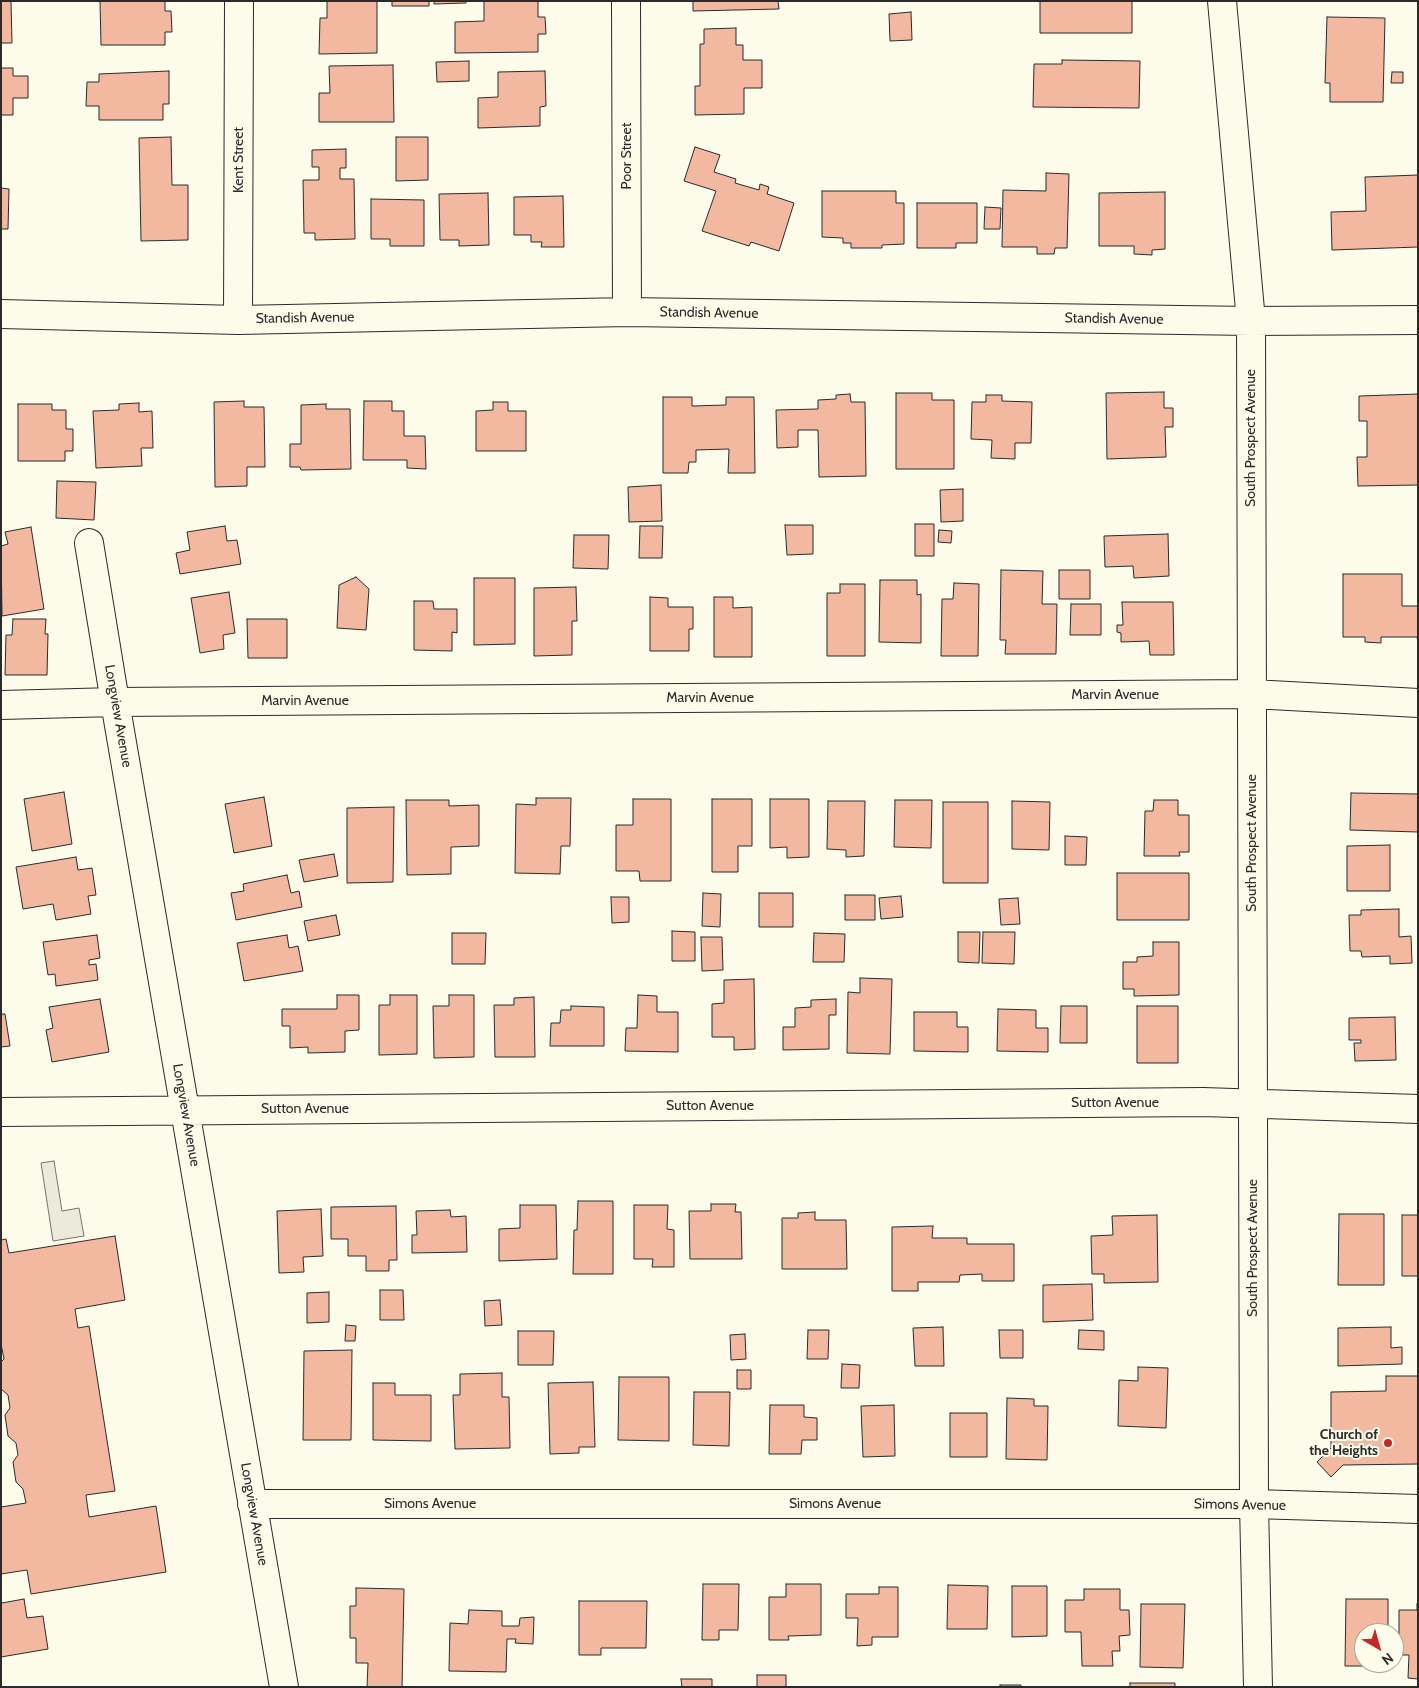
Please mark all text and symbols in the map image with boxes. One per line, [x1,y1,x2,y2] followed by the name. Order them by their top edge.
[619,123,635,189] street label: Poor Street
[231,127,247,193] street label: Kent Street
[659,304,759,322] street label: Standish Avenue
[255,309,355,327] street label: Standish Avenue
[1064,310,1164,328] street label: Standish Avenue
[1243,369,1259,507] street label: South Prospect Avenue
[101,663,135,769] street label: Longview Avenue
[1071,687,1159,703] street label: Marvin Avenue
[666,690,754,706] street label: Marvin Avenue
[261,693,349,709] street label: Marvin Avenue
[1244,774,1260,912] street label: South Prospect Avenue
[169,1062,203,1168] street label: Longview Avenue
[1071,1095,1159,1111] street label: Sutton Avenue
[666,1098,754,1114] street label: Sutton Avenue
[261,1101,349,1117] street label: Sutton Avenue
[1245,1179,1261,1317] street label: South Prospect Avenue
[1309,1427,1378,1460] place label: Church of the Heights
[1382,1437,1394,1449] marker: Church of the Heights
[237,1461,271,1567] street label: Longview Avenue
[384,1496,476,1512] street label: Simons Avenue
[789,1496,881,1512] street label: Simons Avenue
[1194,1496,1286,1514] street label: Simons Avenue
[1354,1623,1404,1673] north arrow
[1378,1649,1397,1669] text: N

